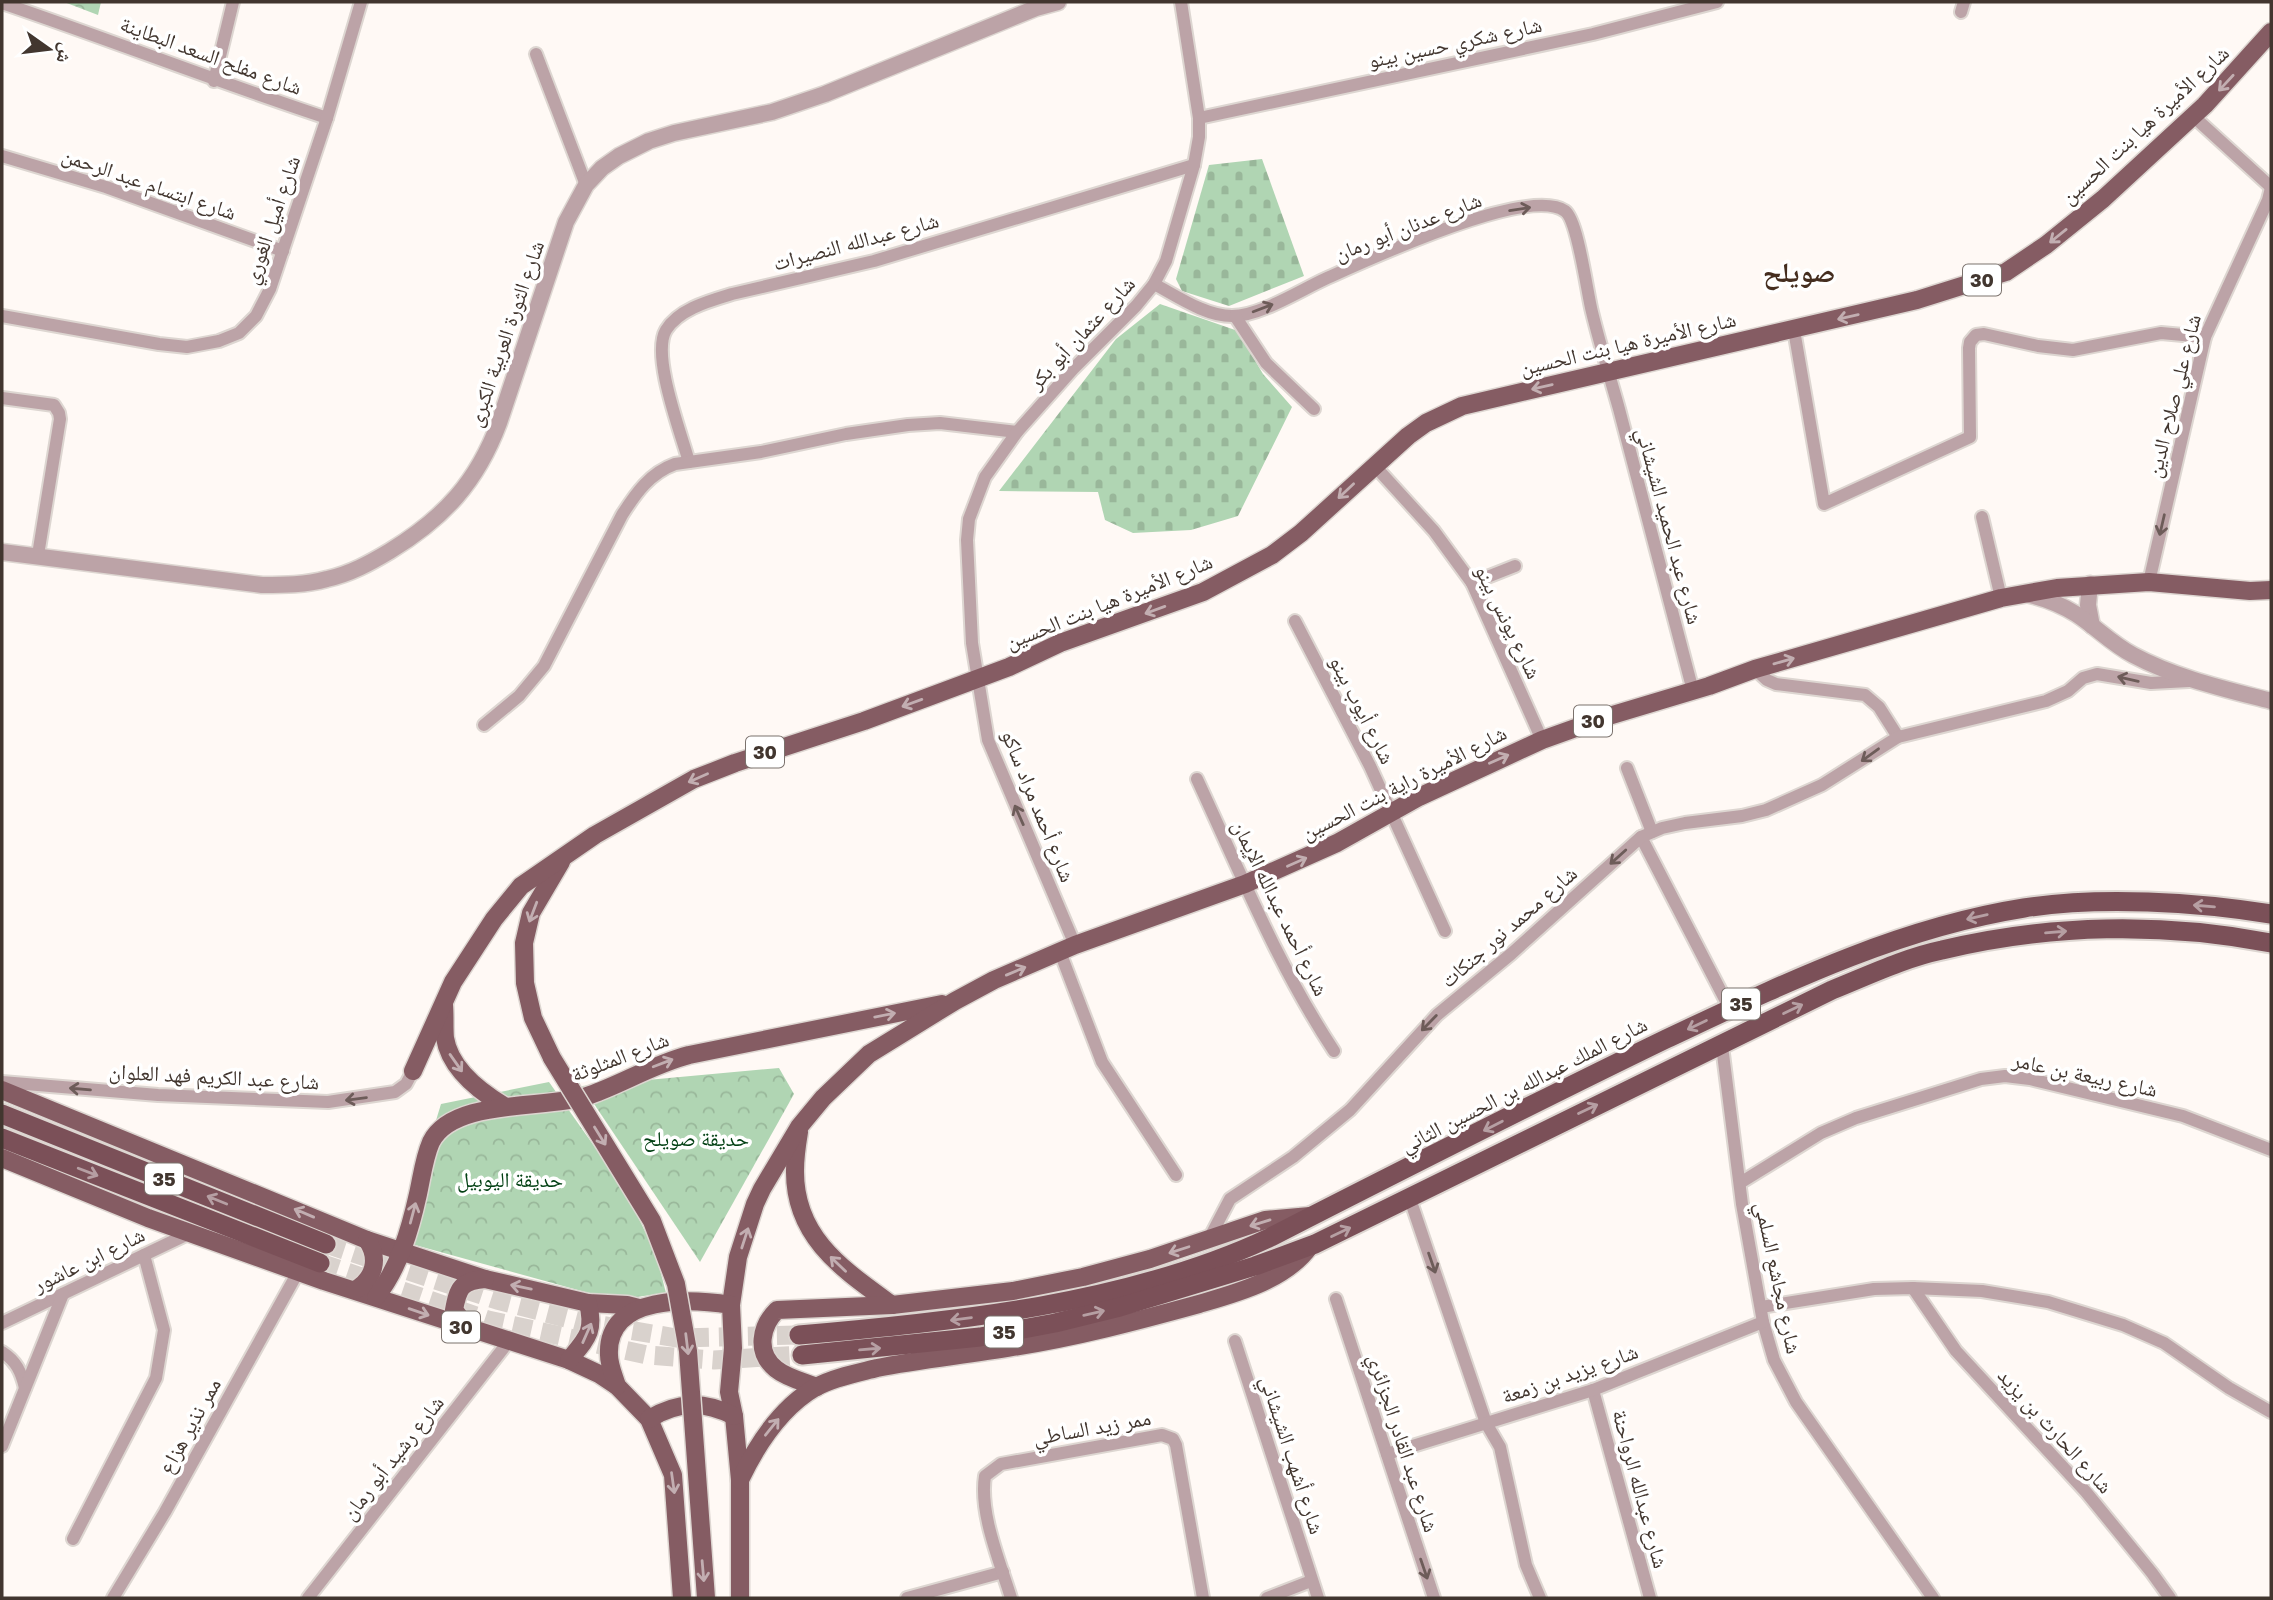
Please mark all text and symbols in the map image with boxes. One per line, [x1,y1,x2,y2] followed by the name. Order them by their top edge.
[117,10,306,101] street label: شارع مفلح السعد البطاينة
[1366,11,1545,77] street label: شارع شكري حسين بينو
[14,14,84,84] north arrow
[2055,39,2235,210] street label: شارع الأميرة هيا بنت الحسين
[51,40,80,66] text: ش
[2218,73,2235,91] one-way arrow
[58,141,240,227] street label: شارع ابتسام عبد الرحمن
[237,152,309,289] street label: شارع أميل الغوري
[1330,186,1485,267] street label: شارع عدنان أبو رمان
[1508,202,1531,215] one-way arrow
[770,206,942,277] street label: شارع عبدالله النصيرات
[2050,228,2068,244] one-way arrow
[461,237,550,431] street label: شارع الثورة العربية الكبرى
[1763,255,1835,291] district label: صويلح
[1963,264,2001,296] road number: 30
[1022,271,1141,395] street label: شارع عثمان أبو بكر
[1251,300,1273,313] one-way arrow
[1517,306,1738,382] street label: شارع الأميرة هيا بنت الحسين
[1837,311,1860,324] one-way arrow
[2140,311,2210,481] street label: شارع علي صلاح الدين
[1531,380,1554,394] one-way arrow
[1627,425,1709,628] street label: شارع عبد الحميد الشيشاني
[1337,483,1355,499] one-way arrow
[2155,513,2169,536] one-way arrow
[1001,548,1216,655] street label: شارع الأميرة هيا بنت الحسين
[1469,560,1548,683] street label: شارع يونس بينو
[1144,604,1166,617] one-way arrow
[1324,651,1401,768] street label: شارع أيوب بينو
[1772,654,1794,667] one-way arrow
[2117,671,2140,685] one-way arrow
[902,697,924,710] one-way arrow
[1574,706,1612,736] road number: 30
[1296,719,1511,846] street label: شارع الأميرة راية بنت الحسين
[996,726,1081,886] street label: شارع أحمد مراد ساكو
[746,736,784,768] road number: 30
[1860,747,1879,762] one-way arrow
[1488,752,1510,765] one-way arrow
[688,772,709,785] one-way arrow
[1012,805,1025,826] one-way arrow
[1226,815,1335,1000] street label: شارع أحمد عبدالله الإيمان
[1609,849,1627,865] one-way arrow
[1285,855,1307,868] one-way arrow
[1435,860,1583,993] street label: شارع محمد نور جنكات
[2193,899,2215,912] one-way arrow
[526,901,538,923] one-way arrow
[1966,911,1989,924] one-way arrow
[2044,925,2067,938] one-way arrow
[1005,964,1027,977] one-way arrow
[1722,988,1760,1020] road number: 35
[1782,1002,1803,1016] one-way arrow
[873,1008,896,1022] one-way arrow
[1396,1010,1653,1162] street label: شارع الملك عبدالله بن الحسين الثاني
[1421,1015,1438,1032] one-way arrow
[1687,1019,1708,1032] one-way arrow
[567,1026,673,1088] street label: شارع المثلوثة
[2009,1046,2160,1103] street label: شارع ربيعة بن عامر
[449,1053,463,1072] one-way arrow
[652,1056,673,1069] one-way arrow
[108,1058,320,1096] street label: شارع عبد الكريم فهد العلوان
[69,1082,92,1095] one-way arrow
[345,1092,368,1105] one-way arrow
[1577,1102,1598,1115] one-way arrow
[1483,1119,1504,1133] one-way arrow
[643,1125,749,1152] park label: حديقة صويلح
[594,1126,608,1146] one-way arrow
[145,1163,183,1194] road number: 35
[77,1166,98,1179] one-way arrow
[457,1166,563,1193] park label: حديقة اليوبيل
[207,1193,228,1206] one-way arrow
[1746,1199,1808,1357] street label: شارع مجاشع السلمي
[407,1202,420,1224] one-way arrow
[294,1205,316,1218] one-way arrow
[1249,1217,1271,1230] one-way arrow
[28,1221,149,1299] street label: شارع ابن عاشور
[1330,1225,1351,1238] one-way arrow
[739,1227,752,1249] one-way arrow
[1169,1245,1191,1257] one-way arrow
[1427,1252,1439,1274] one-way arrow
[829,1256,847,1272] one-way arrow
[510,1280,533,1294] one-way arrow
[1082,1306,1105,1320] one-way arrow
[408,1307,430,1319] one-way arrow
[442,1312,480,1343] road number: 30
[950,1313,973,1326] one-way arrow
[985,1316,1023,1348] road number: 35
[581,1323,594,1345] one-way arrow
[680,1332,693,1355] one-way arrow
[1498,1338,1642,1409] street label: شارع يزيد بن زمعة
[858,1342,881,1355] one-way arrow
[1359,1350,1445,1537] street label: شارع عبد القادر الجزائري
[1992,1362,2119,1499] street label: شارع الحارث بن يزيد
[1251,1372,1331,1538] street label: شارع أشهب الشيشاني
[152,1373,227,1478] street label: ممر نذير هزاع
[335,1390,450,1526] street label: شارع رشيد أبو رمان
[1031,1404,1154,1454] street label: ممر زيد الساطي
[1606,1407,1675,1571] street label: شارع عبدالله الرواحنة
[764,1419,779,1437] one-way arrow
[666,1471,679,1494] one-way arrow
[1419,1558,1431,1580] one-way arrow
[697,1559,710,1582] one-way arrow

